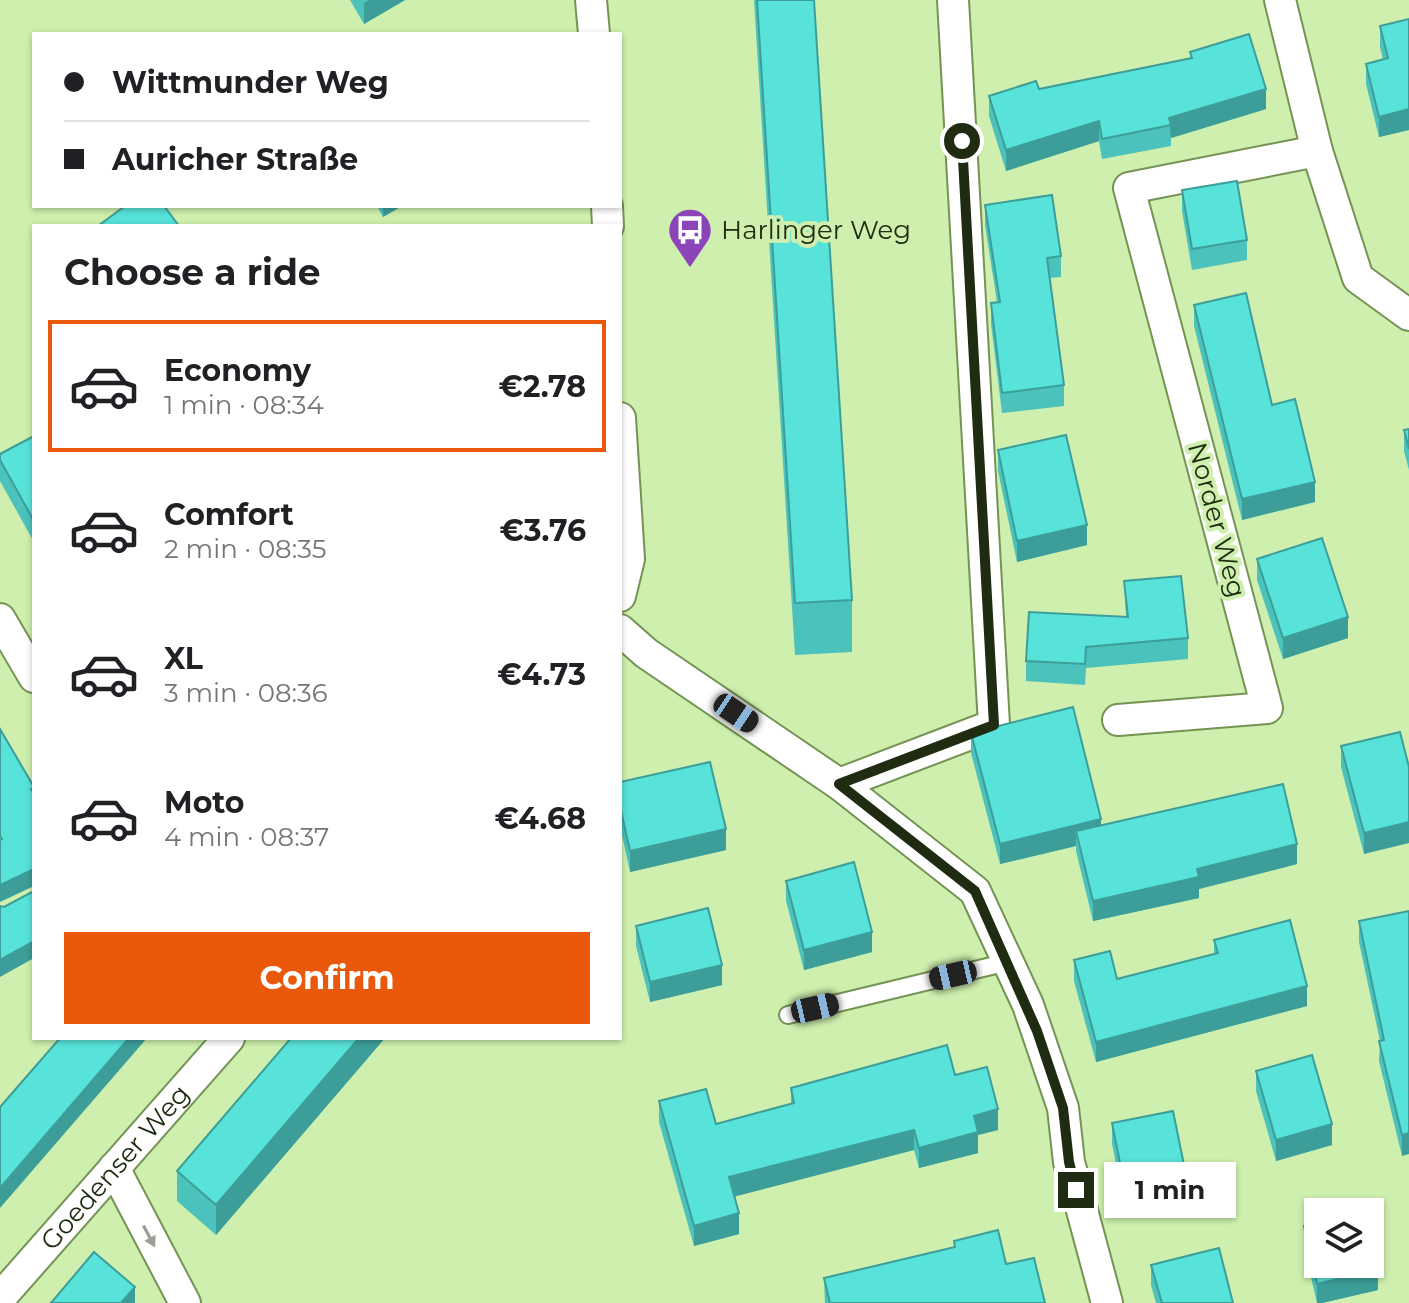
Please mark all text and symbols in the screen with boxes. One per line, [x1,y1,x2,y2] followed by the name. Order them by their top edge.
[112,64,389,101] text: Wittmunder Weg
[944,123,980,159] route start
[112,141,358,178] text: Auricher Straße
[666,206,714,269] bus stop icon: Harlinger Weg
[721,214,911,246] place label: Harlinger Weg
[64,250,321,294] text: Choose a ride
[68,350,140,422] icon: car
[164,352,311,389] text: Economy
[499,368,586,405] text: €2.78
[164,389,324,421] text: 1 min · 08:34
[1181,439,1253,601] street label: Norder Weg
[68,494,140,566] icon: car
[164,496,294,533] text: Comfort
[499,512,586,549] text: €3.76
[164,533,326,565] text: 2 min · 08:35
[68,638,140,710] icon: car
[164,640,203,677] text: XL
[497,656,586,693] text: €4.73
[164,677,328,709] text: 3 min · 08:36
[709,690,763,736] car
[68,782,140,854] icon: car
[164,784,245,821] text: Moto
[494,800,586,837] text: €4.68
[164,821,329,853] text: 4 min · 08:37
[64,932,590,1024] button: Confirm
[927,958,979,992] car
[789,991,841,1025] car
[34,1078,196,1257] street label: Goedenser Weg
[1104,1162,1236,1218] callout: 1 min
[1058,1172,1094,1208] route end
[1135,1174,1205,1206] text: 1 min
[1304,1198,1384,1278] map controls
[1304,1198,1384,1278] button: layers
[143,1224,156,1247] one-way arrow

